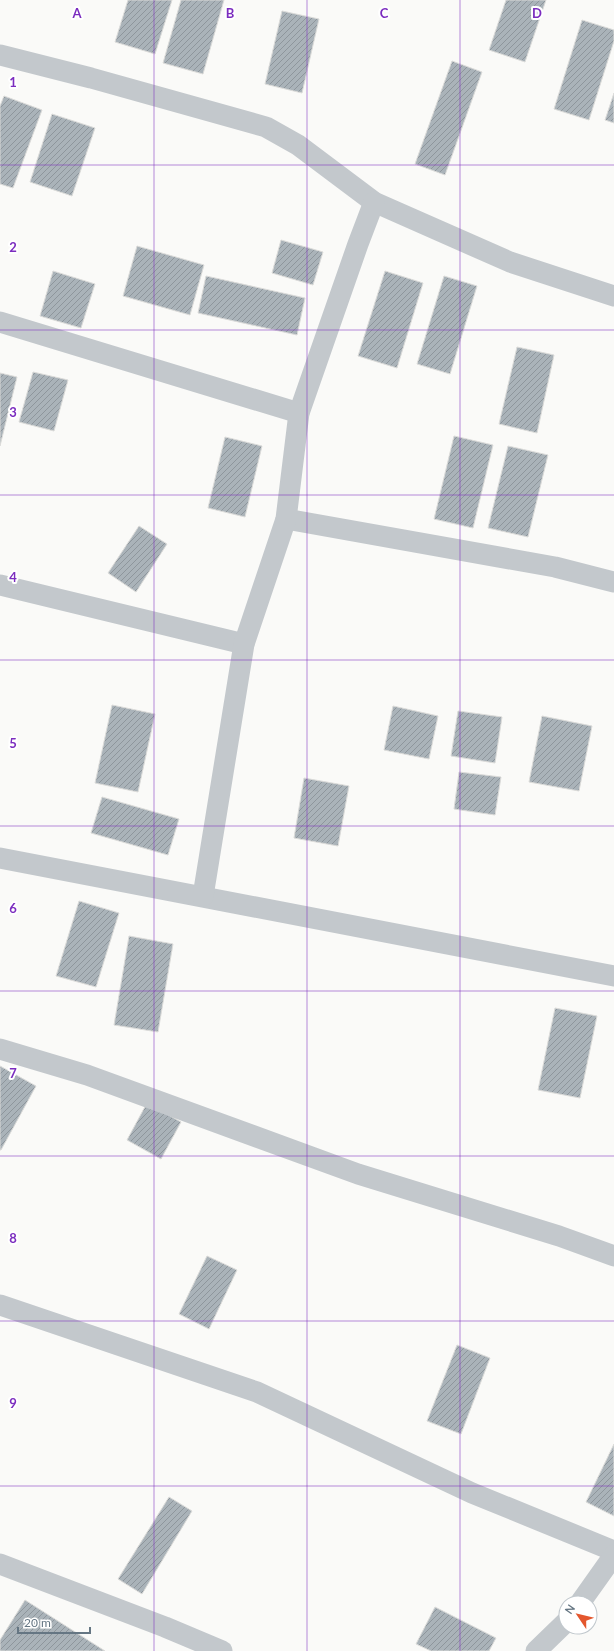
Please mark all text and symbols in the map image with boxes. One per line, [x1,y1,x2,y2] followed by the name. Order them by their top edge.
[71,5,82,21] text: A
[226,5,235,21] text: B
[380,5,389,21] text: C
[532,5,542,21] text: D
[9,74,17,90] text: 1
[9,239,17,255] text: 2
[9,404,17,420] text: 3
[9,569,17,585] text: 4
[9,735,17,751] text: 5
[9,900,17,916] text: 6
[9,1065,17,1081] text: 7
[9,1230,17,1246] text: 8
[9,1395,17,1411] text: 9
[558,1595,598,1635] north arrow
[562,1602,577,1616] text: N
[18,1609,90,1635] scale bar
[24,1615,51,1630] text: 20 m

